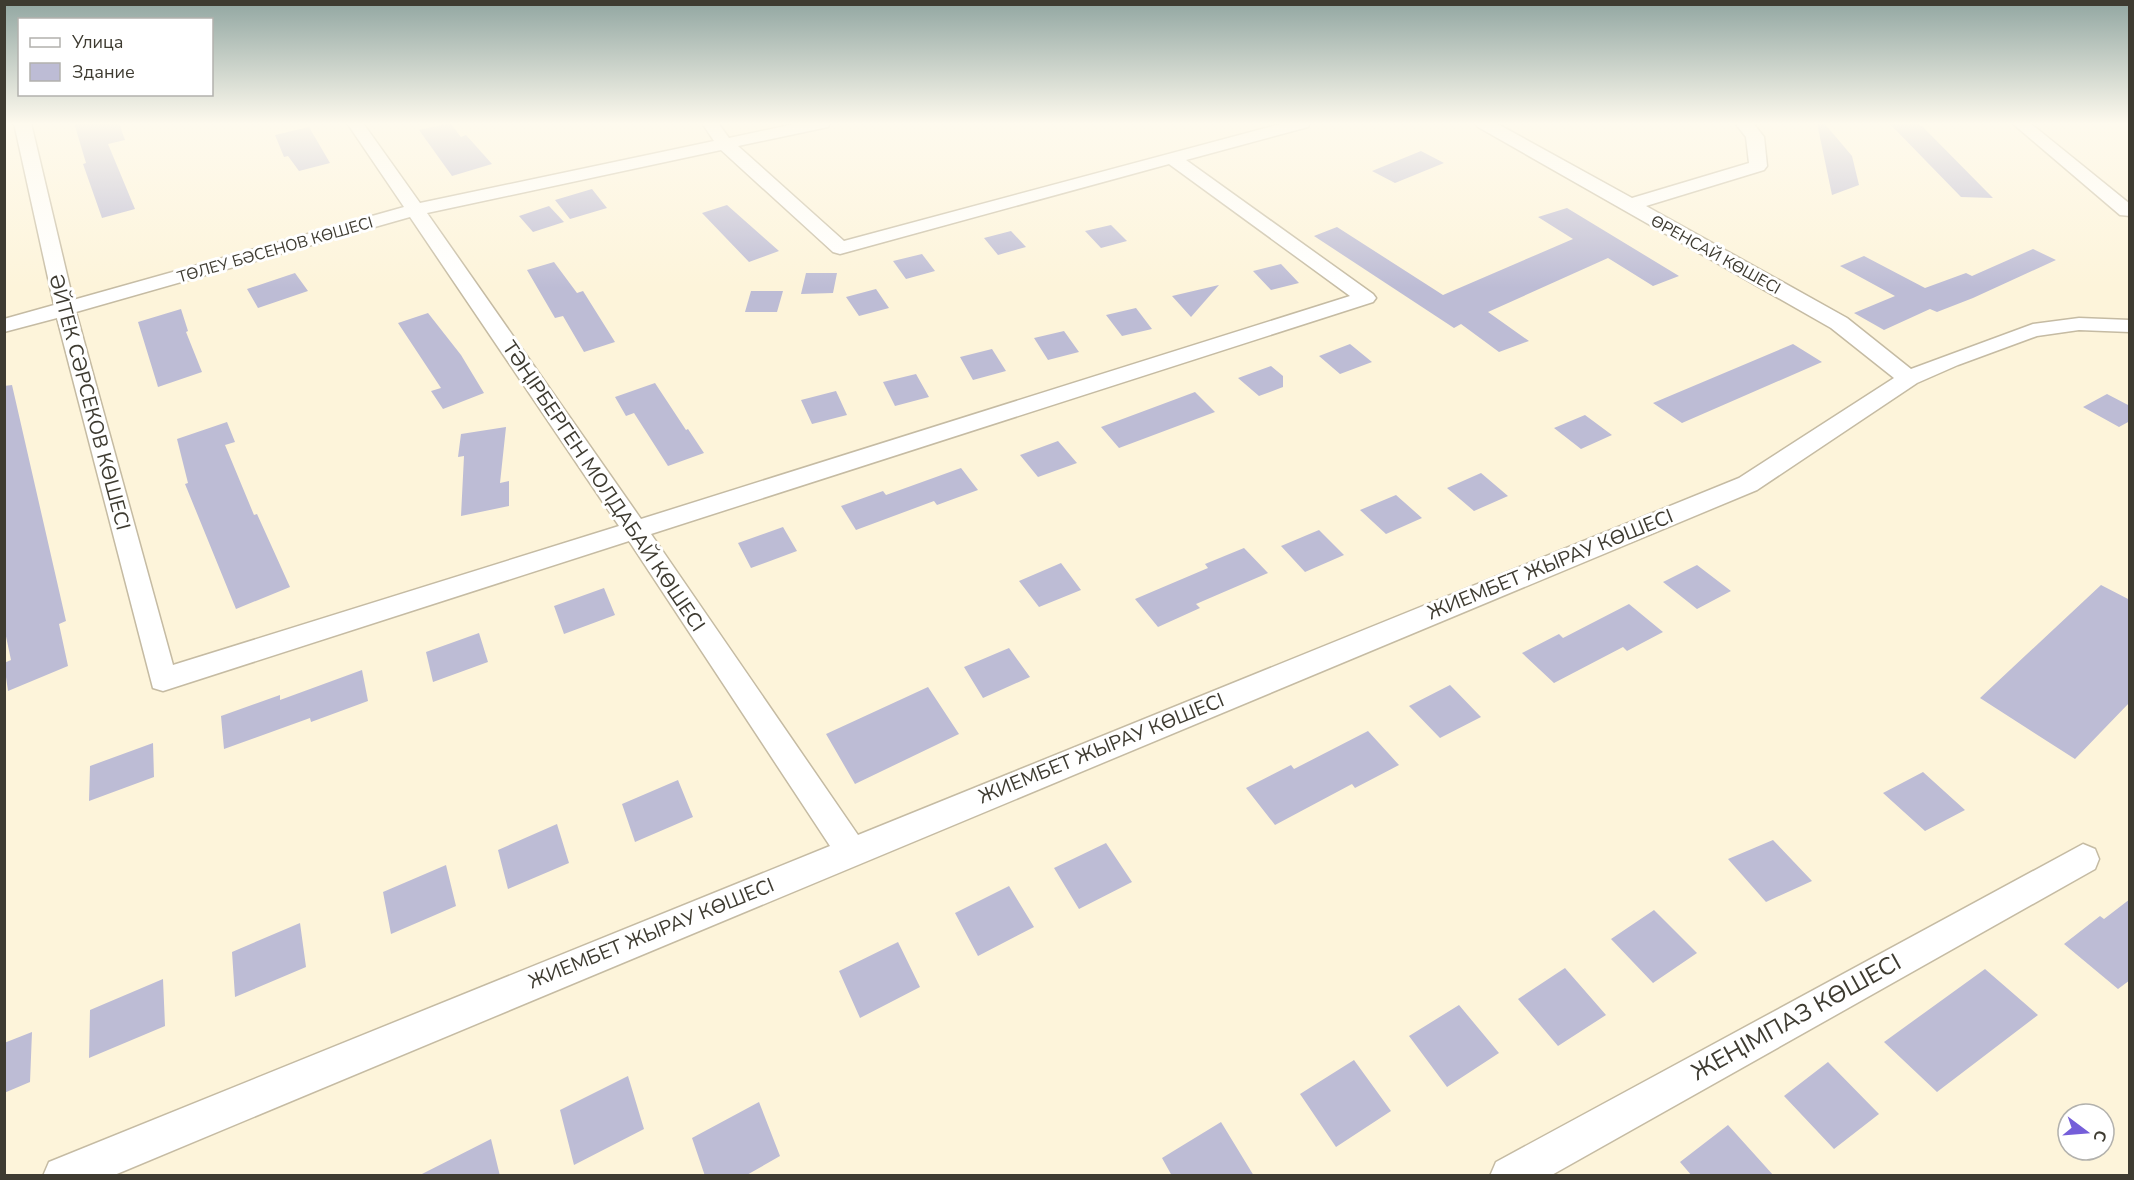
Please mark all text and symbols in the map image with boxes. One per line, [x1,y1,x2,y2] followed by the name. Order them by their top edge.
[18,18,213,96] legend
[71,30,123,54] text: Улица
[72,60,135,84] text: Здание
[1647,210,1784,300] street label: ӨРЕНСАЙ КӨШЕСІ
[175,211,376,288] street label: ТӨЛЕУ БӘСЕНОВ КӨШЕСІ
[42,271,137,533] street label: ӘЙТЕК СӘРСЕКОВ КӨШЕСІ
[496,336,711,637] street label: ТӘҢІРБЕРГЕН МОЛДАБАЙ КӨШЕСІ
[1423,503,1677,626] street label: ЖИЕМБЕТ ЖЫРАУ КӨШЕСІ
[974,687,1228,810] street label: ЖИЕМБЕТ ЖЫРАУ КӨШЕСІ
[524,872,778,995] street label: ЖИЕМБЕТ ЖЫРАУ КӨШЕСІ
[1685,946,1907,1088] street label: ЖЕҢІМПАЗ КӨШЕСІ
[2056,1102,2116,1162] north arrow
[2087,1128,2112,1144] text: С

